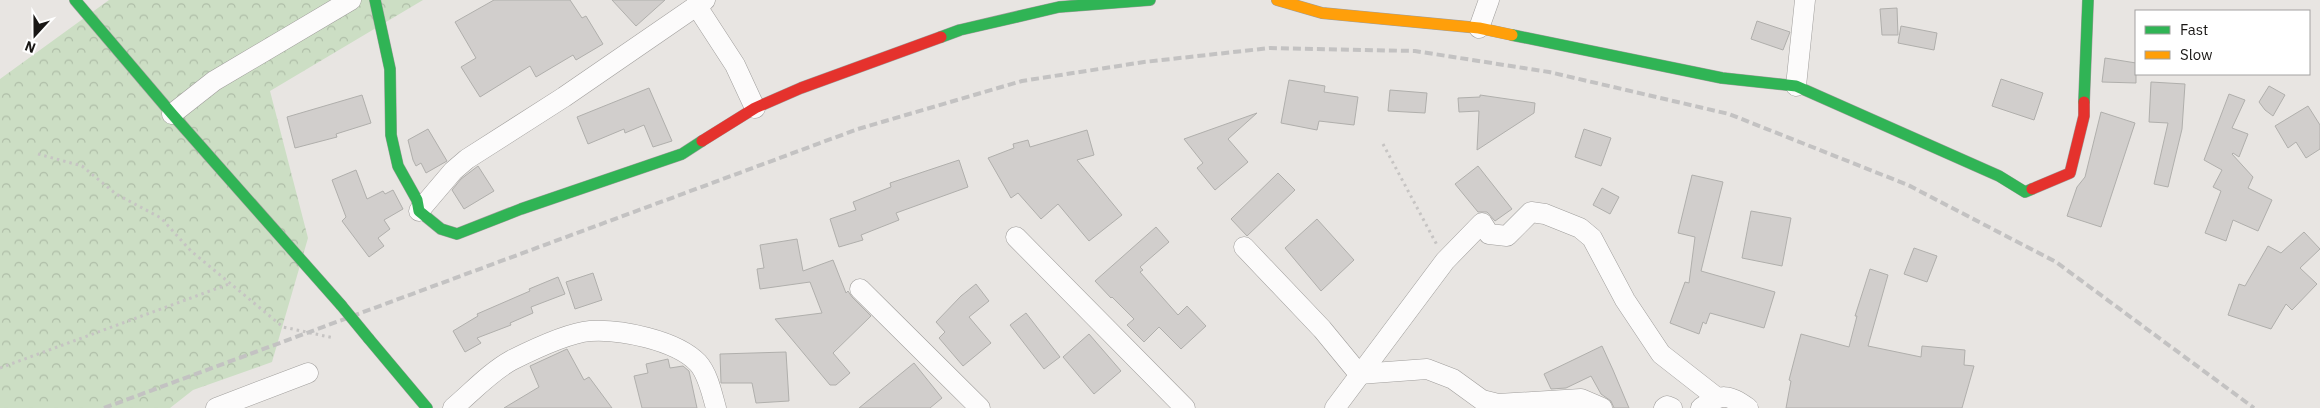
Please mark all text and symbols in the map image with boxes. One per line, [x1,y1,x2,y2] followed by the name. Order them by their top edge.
[10,10,60,60] north arrow
[2135,10,2310,75] legend
[2180,20,2208,39] text: Fast
[22,37,38,57] text: N
[2180,45,2213,64] text: Slow

